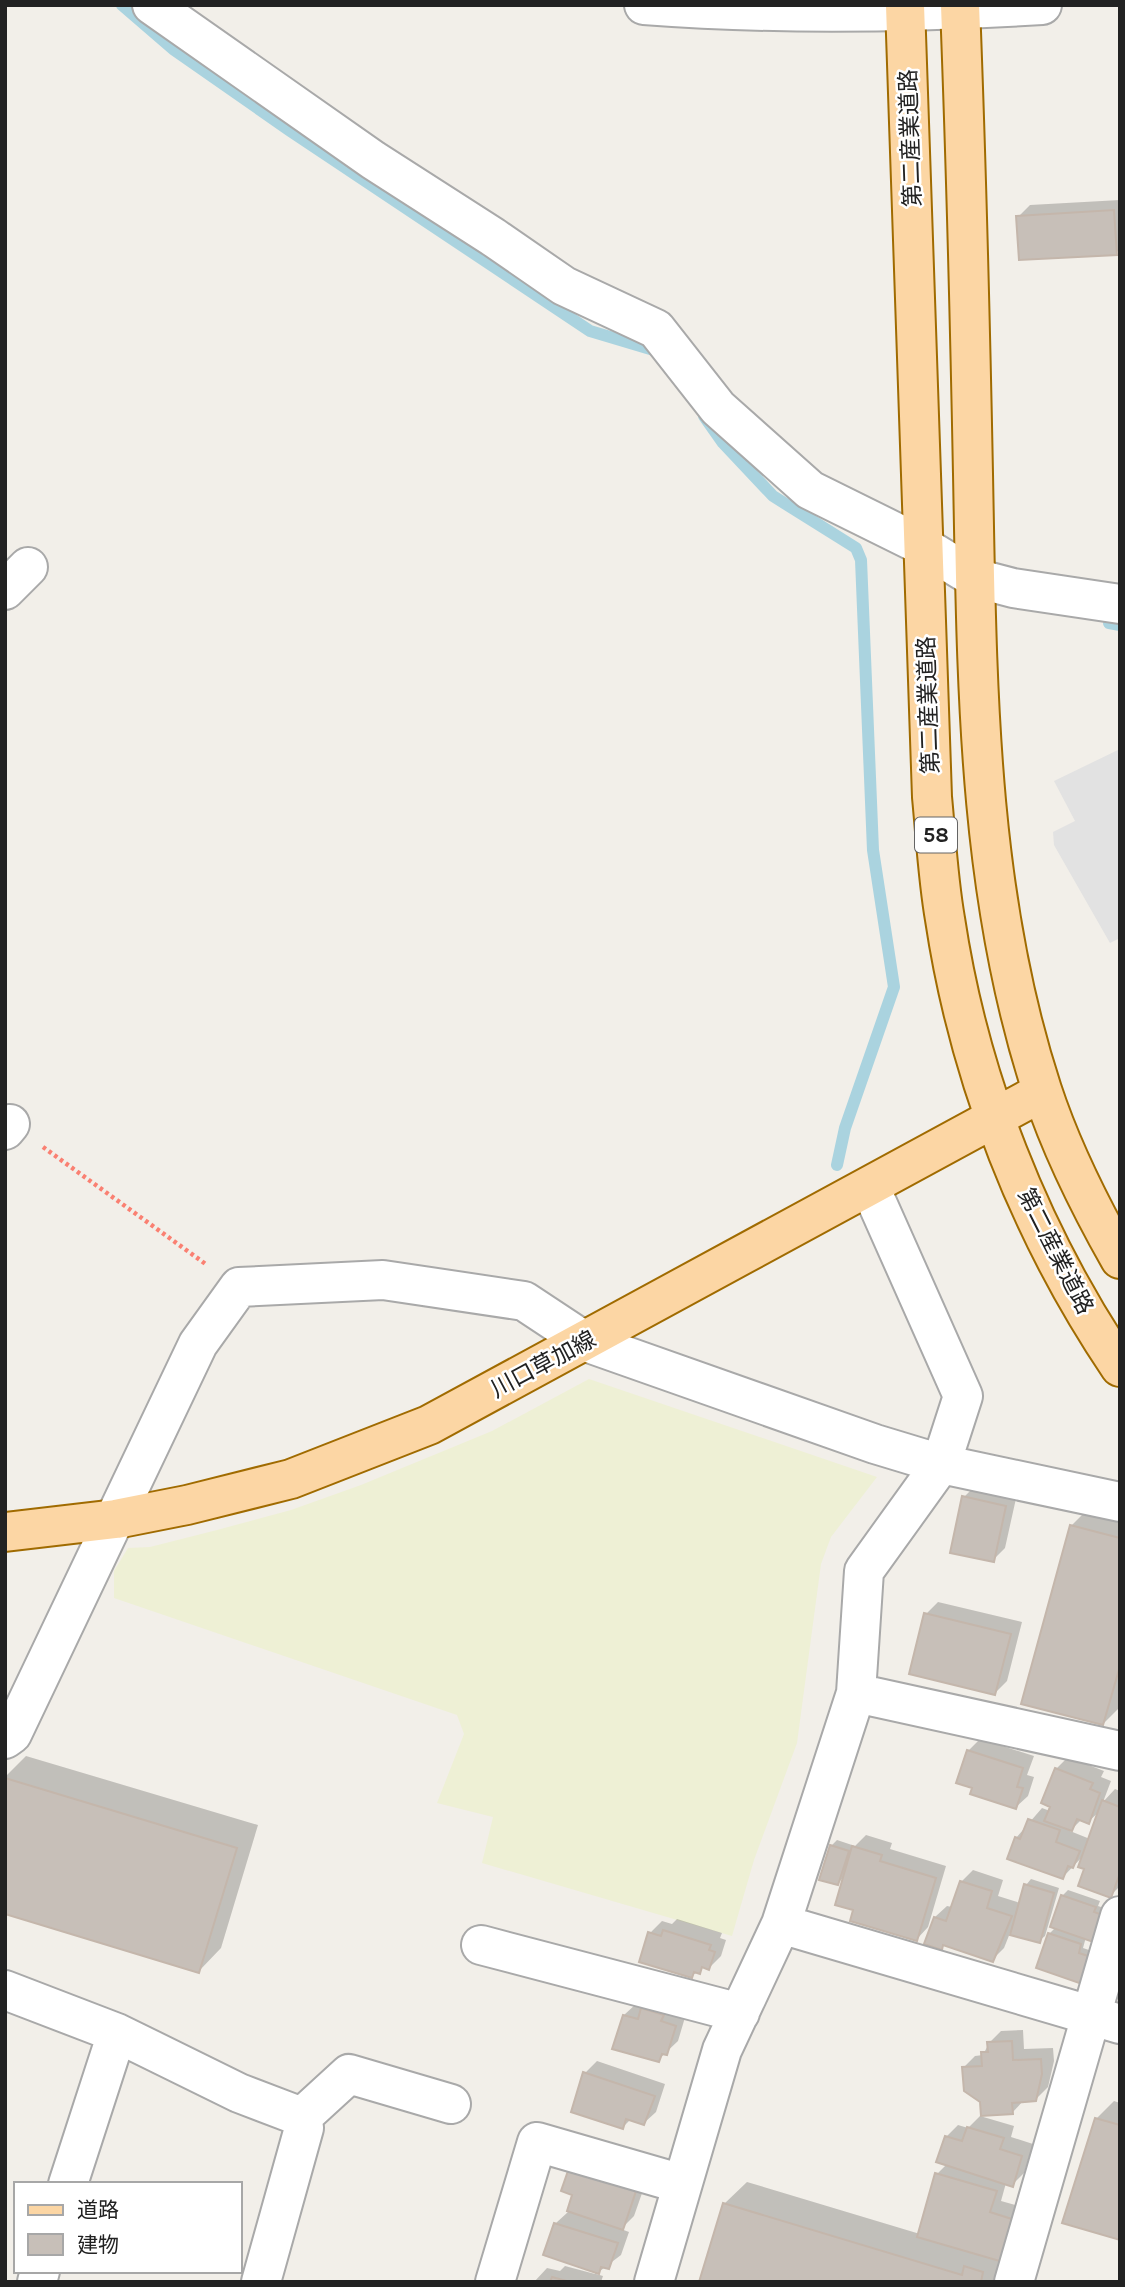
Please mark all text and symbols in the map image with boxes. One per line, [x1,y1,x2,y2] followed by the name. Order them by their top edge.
[895,69,926,207] street label: 第二産業道路
[913,636,944,774] street label: 第二産業道路
[915,818,957,852] road number: 58
[1012,1184,1099,1319] street label: 第二産業道路
[486,1326,600,1403] street label: 川口草加線
[14,2182,242,2273] legend
[77,2198,119,2222] text: 道路
[77,2233,119,2257] text: 建物

